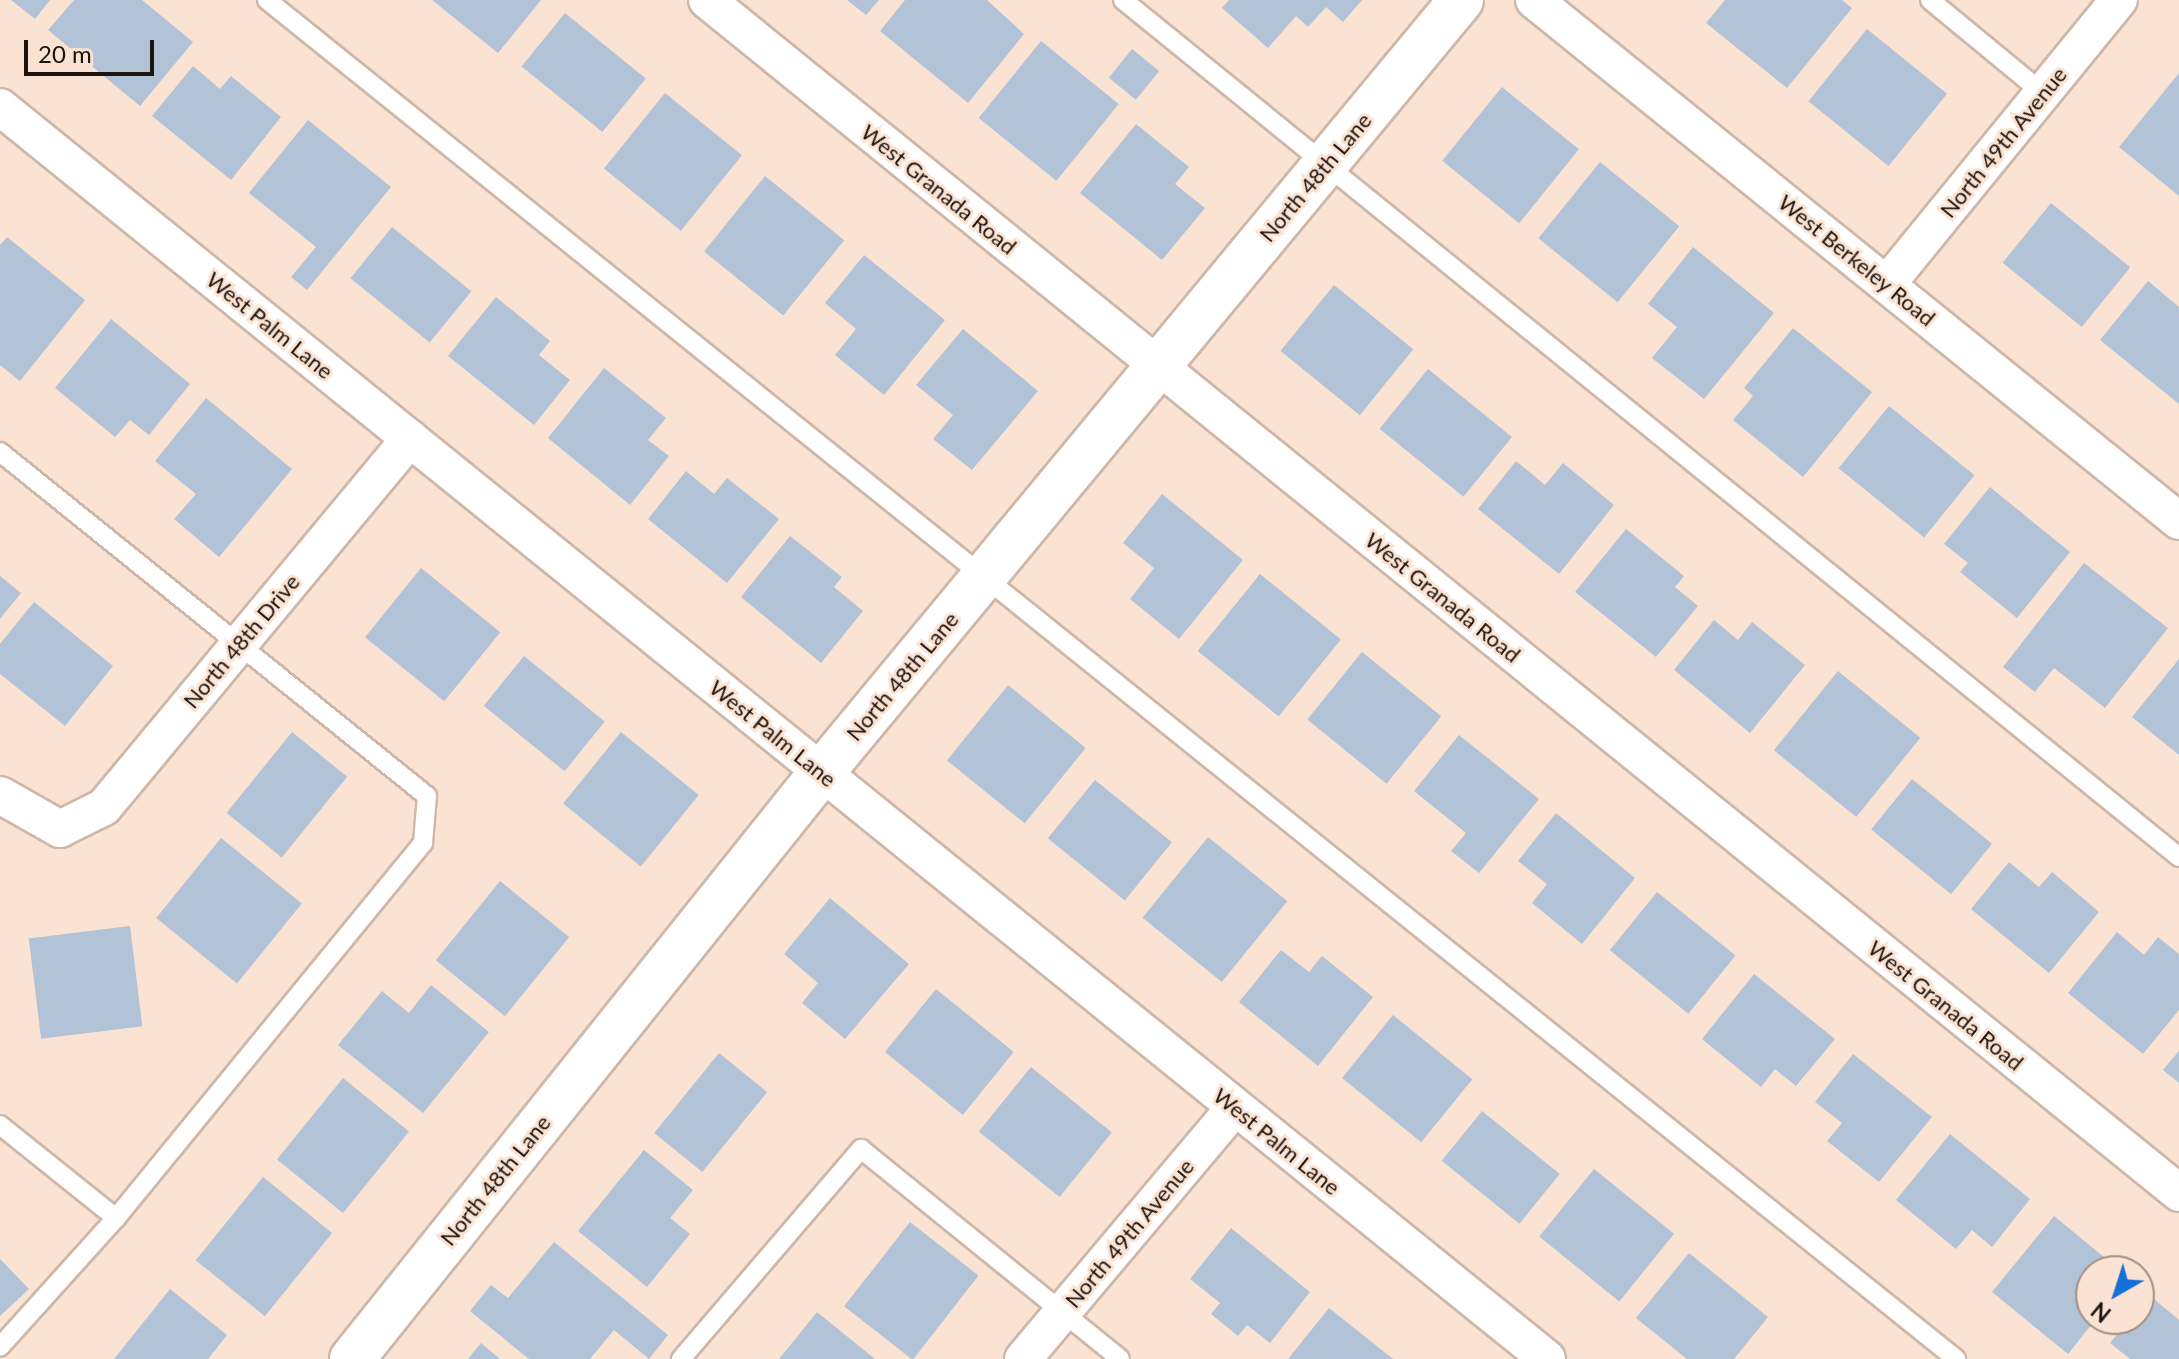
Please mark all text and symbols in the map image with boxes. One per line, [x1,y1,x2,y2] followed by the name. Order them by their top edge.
[28,24,158,74] scale bar
[38,39,92,68] text: 20 m
[1934,61,2072,223] street label: North 49th Avenue
[1253,107,1377,247] street label: North 48th Lane
[856,118,1022,260] street label: West Granada Road
[1773,189,1941,331] street label: West Berkeley Road
[201,266,339,384] street label: West Palm Lane
[1360,526,1526,668] street label: West Granada Road
[177,569,305,713] street label: North 48th Drive
[840,606,964,746] street label: North 48th Lane
[704,674,842,792] street label: West Palm Lane
[1863,934,2029,1076] street label: West Granada Road
[1208,1082,1346,1200] street label: West Palm Lane
[434,1109,556,1251] street label: North 48th Lane
[1059,1153,1199,1313] street label: North 49th Avenue
[2075,1255,2155,1335] north arrow
[2086,1297,2116,1328] text: N

